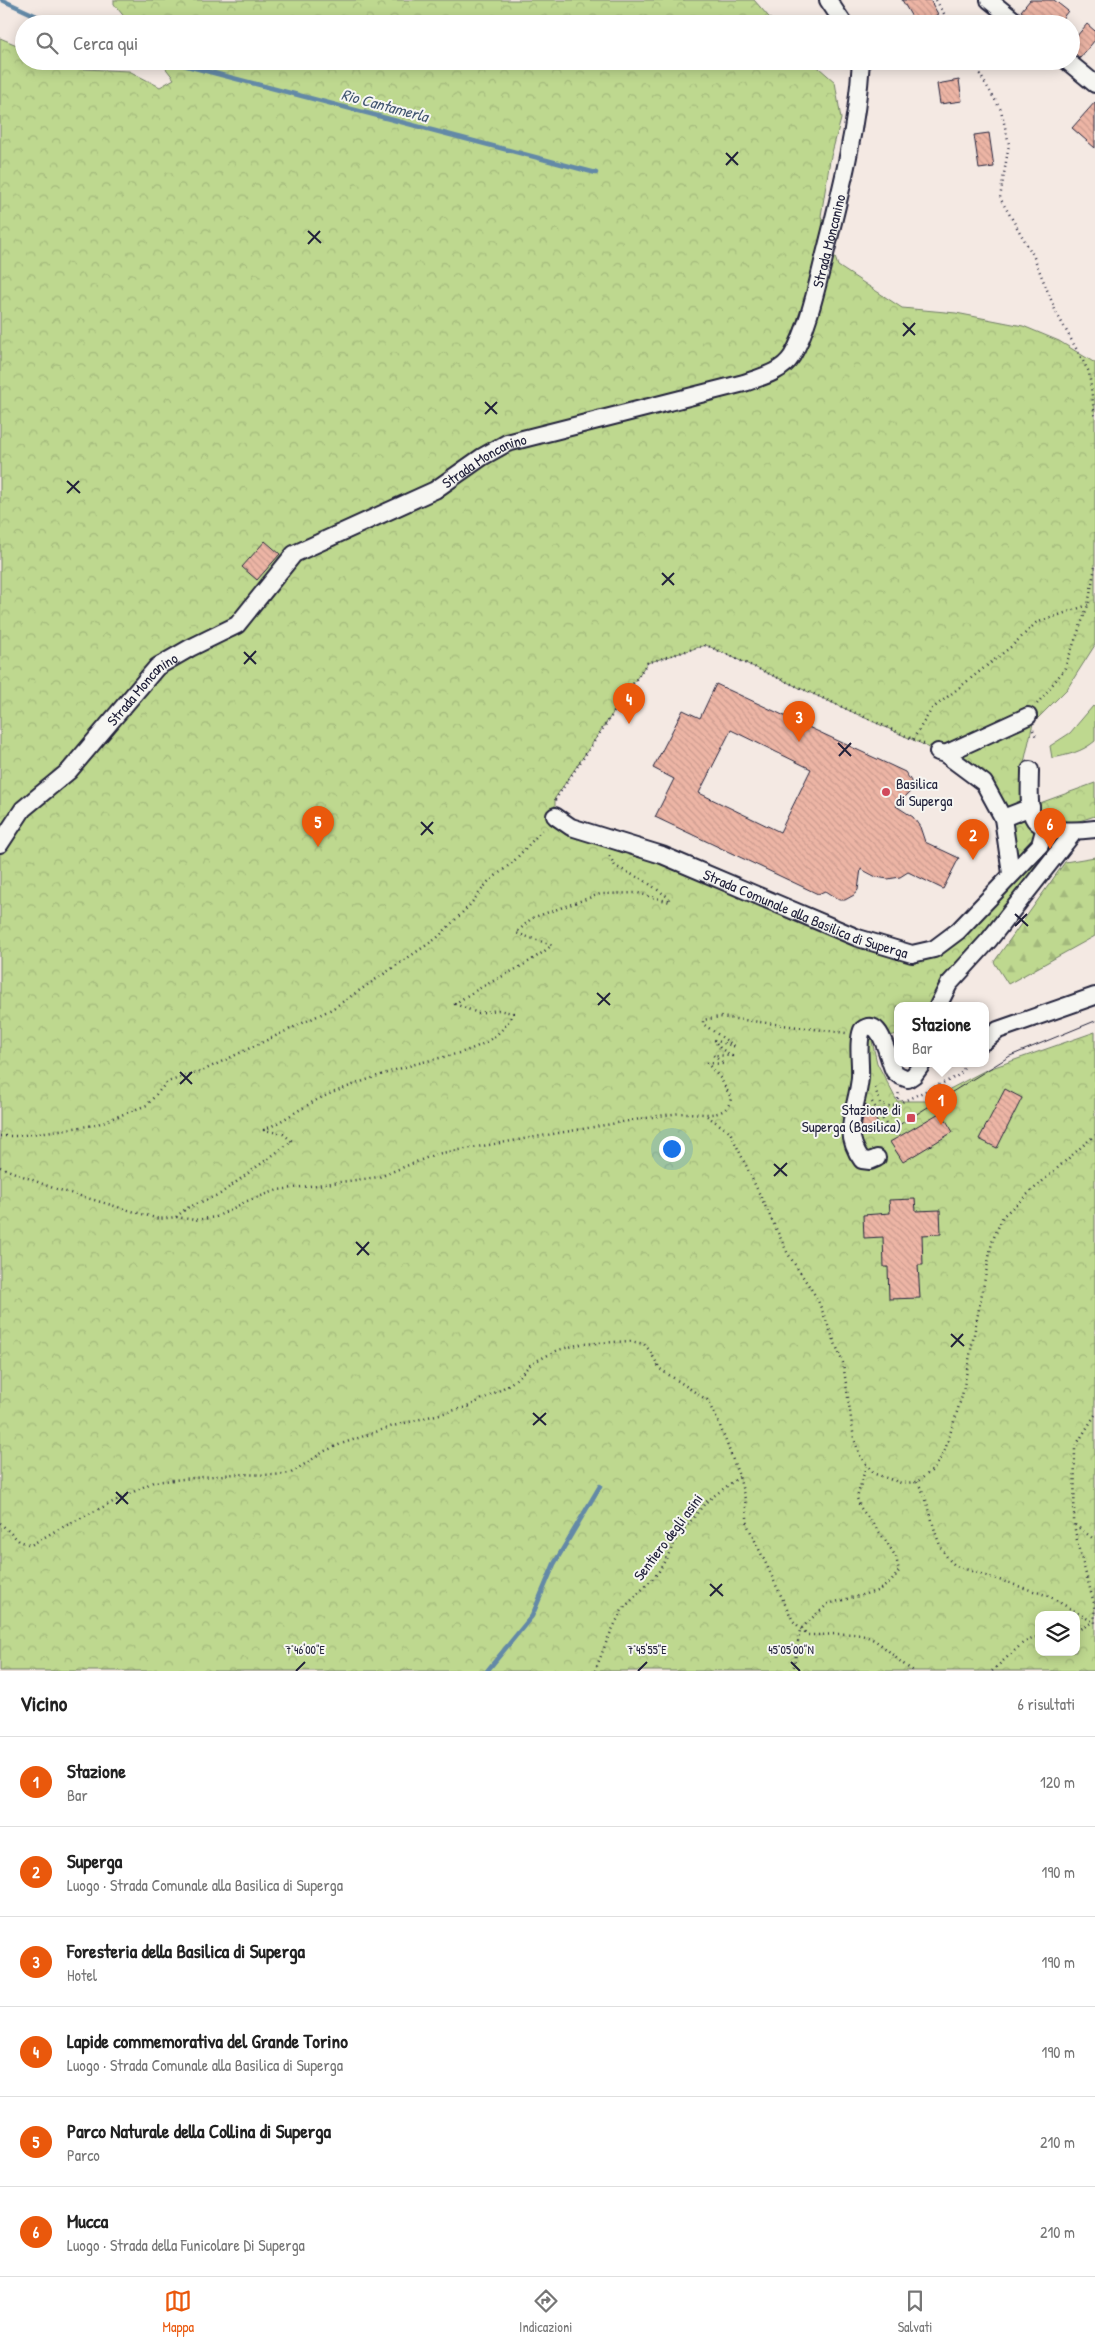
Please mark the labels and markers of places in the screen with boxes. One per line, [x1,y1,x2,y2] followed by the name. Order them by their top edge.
[613,683,645,724] pin: 4
[783,701,815,742] pin: 3
[896,773,952,811] place label: Basilica di Superga
[880,786,892,798] marker: Basilica di Superga
[302,806,334,847] pin: 5
[1034,808,1066,849] pin: 6
[957,819,989,860] pin: 2
[925,1084,957,1125] pin: 1
[802,1099,901,1137] place label: Stazione di Superga (Basilica)
[905,1112,917,1124] marker: Stazione di Superga (Basilica)

